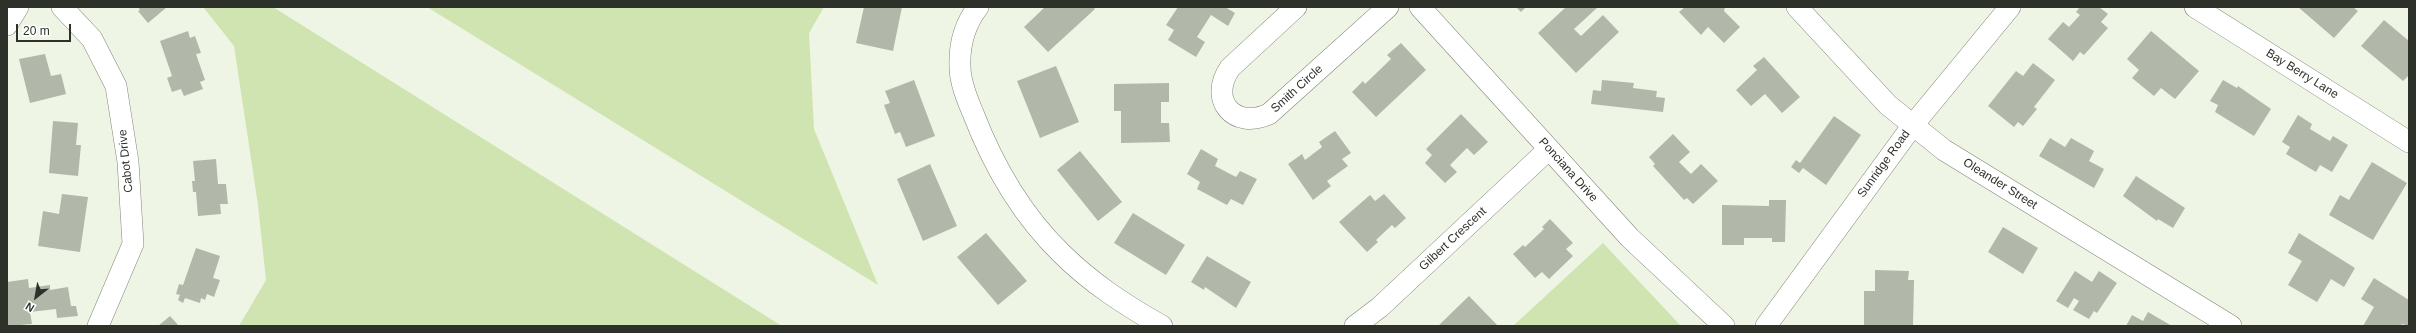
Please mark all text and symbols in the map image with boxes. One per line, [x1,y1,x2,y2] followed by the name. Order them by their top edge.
[18,16,73,42] scale bar
[23,24,50,38] text: 20 m
[2263,46,2341,102] street label: Bay Berry Lane
[1268,62,1326,116] street label: Smith Circle
[1855,127,1913,201] street label: Sunridge Road
[116,129,136,193] street label: Cabot Drive
[1535,135,1601,205] street label: Ponciana Drive
[1960,155,2040,213] street label: Oleander Street
[1416,204,1490,274] street label: Gilbert Crescent
[16,277,56,317] north arrow
[23,300,36,314] text: N

